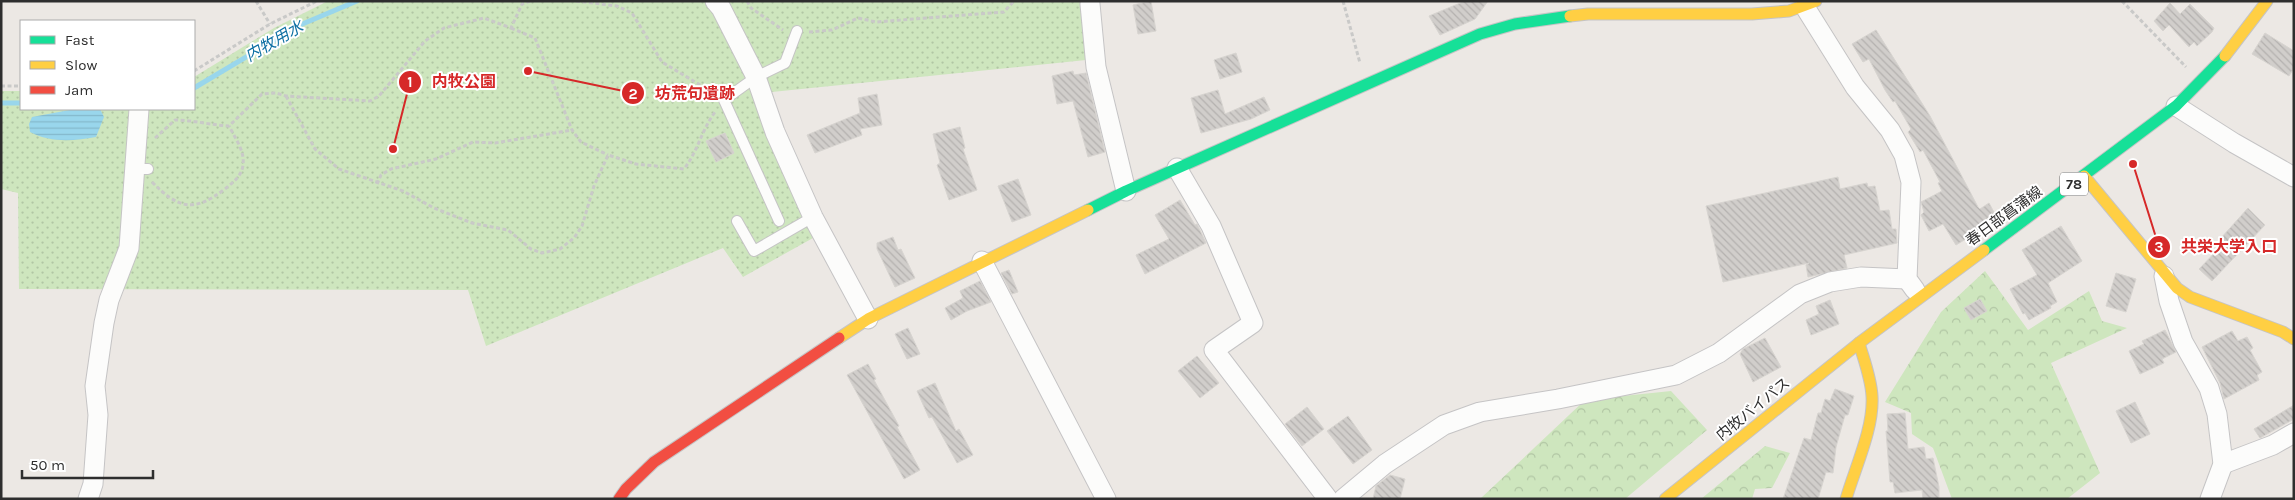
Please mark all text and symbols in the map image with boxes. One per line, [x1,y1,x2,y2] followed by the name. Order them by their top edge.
[242,16,308,65] water label: 内牧用水
[20,20,195,110] legend
[65,31,95,49] text: Fast
[65,56,97,74] text: Slow
[397,66,506,97] callout: 内牧公園
[432,72,496,91] text: 内牧公園
[407,73,413,91] text: 1
[620,78,745,109] callout: 坊荒句遺跡
[65,81,93,99] text: Jam
[655,84,735,103] text: 坊荒句遺跡
[628,85,638,103] text: 2
[2060,172,2088,195] road number: 78
[1962,182,2046,250] street label: 春日部菖蒲線
[2146,231,2287,262] callout: 共栄大学入口
[2181,237,2277,256] text: 共栄大学入口
[2154,238,2164,256] text: 3
[1712,374,1794,444] street label: 内牧バイパス
[22,448,154,480] scale bar
[30,456,65,474] text: 50 m

